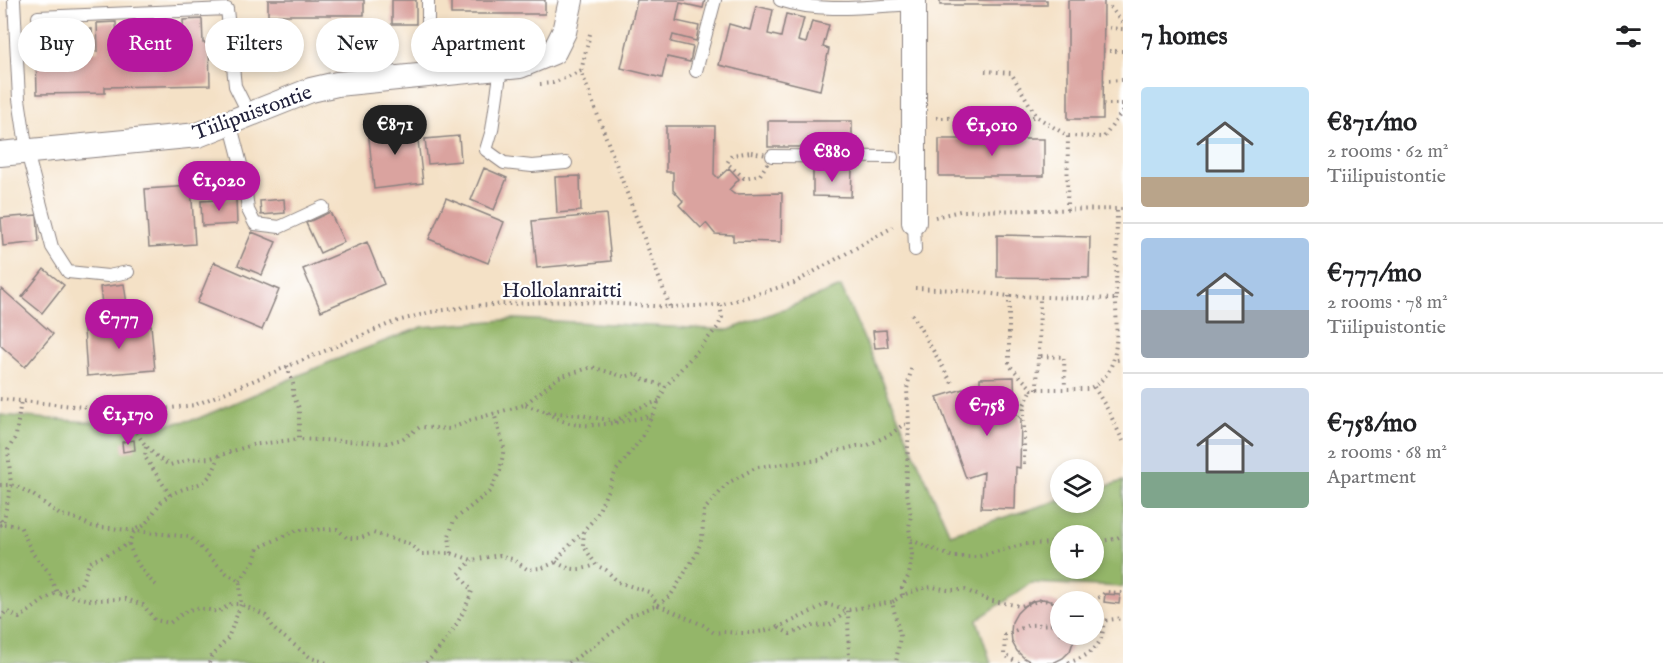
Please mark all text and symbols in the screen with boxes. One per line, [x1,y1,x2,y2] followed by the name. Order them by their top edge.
[18,18,95,72] chip: Buy
[107,18,193,72] chip: Rent
[205,18,304,72] chip: Filters
[316,18,399,72] chip: New
[411,18,546,72] chip: Apartment
[1141,20,1228,53] text: 7 homes
[1612,20,1645,53] icon: filters
[189,79,316,147] street label: Tiilipuistontie
[359,105,431,156] pin: €871
[943,106,1041,157] pin: €1,010
[1327,106,1417,139] text: €871/mo
[1189,111,1261,183] icon: home
[377,112,413,137] text: €871
[966,113,1018,138] text: €1,010
[796,132,868,183] pin: €880
[813,139,851,164] text: €880
[1327,139,1449,164] text: 2 rooms · 62 m²
[170,161,268,212] pin: €1,020
[1327,164,1446,189] text: Tiilipuistontie
[192,168,246,193] text: €1,020
[1327,257,1422,290] text: €777/mo
[1189,262,1261,334] icon: home
[502,278,622,305] street label: Hollolanraitti
[1327,290,1448,315] text: 2 rooms · 78 m²
[83,299,155,350] pin: €777
[99,306,139,331] text: €777
[1327,315,1446,340] text: Tiilipuistontie
[951,386,1023,437] pin: €758
[969,393,1005,418] text: €758
[79,395,177,446] pin: €1,170
[102,402,154,427] text: €1,170
[1327,407,1417,440] text: €758/mo
[1189,412,1261,484] icon: home
[1327,440,1447,465] text: 2 rooms · 68 m²
[1050,459,1104,645] map controls
[1050,459,1104,513] button: layers
[1327,465,1416,490] text: Apartment
[1050,525,1104,579] button: +
[1050,591,1104,645] button: −

